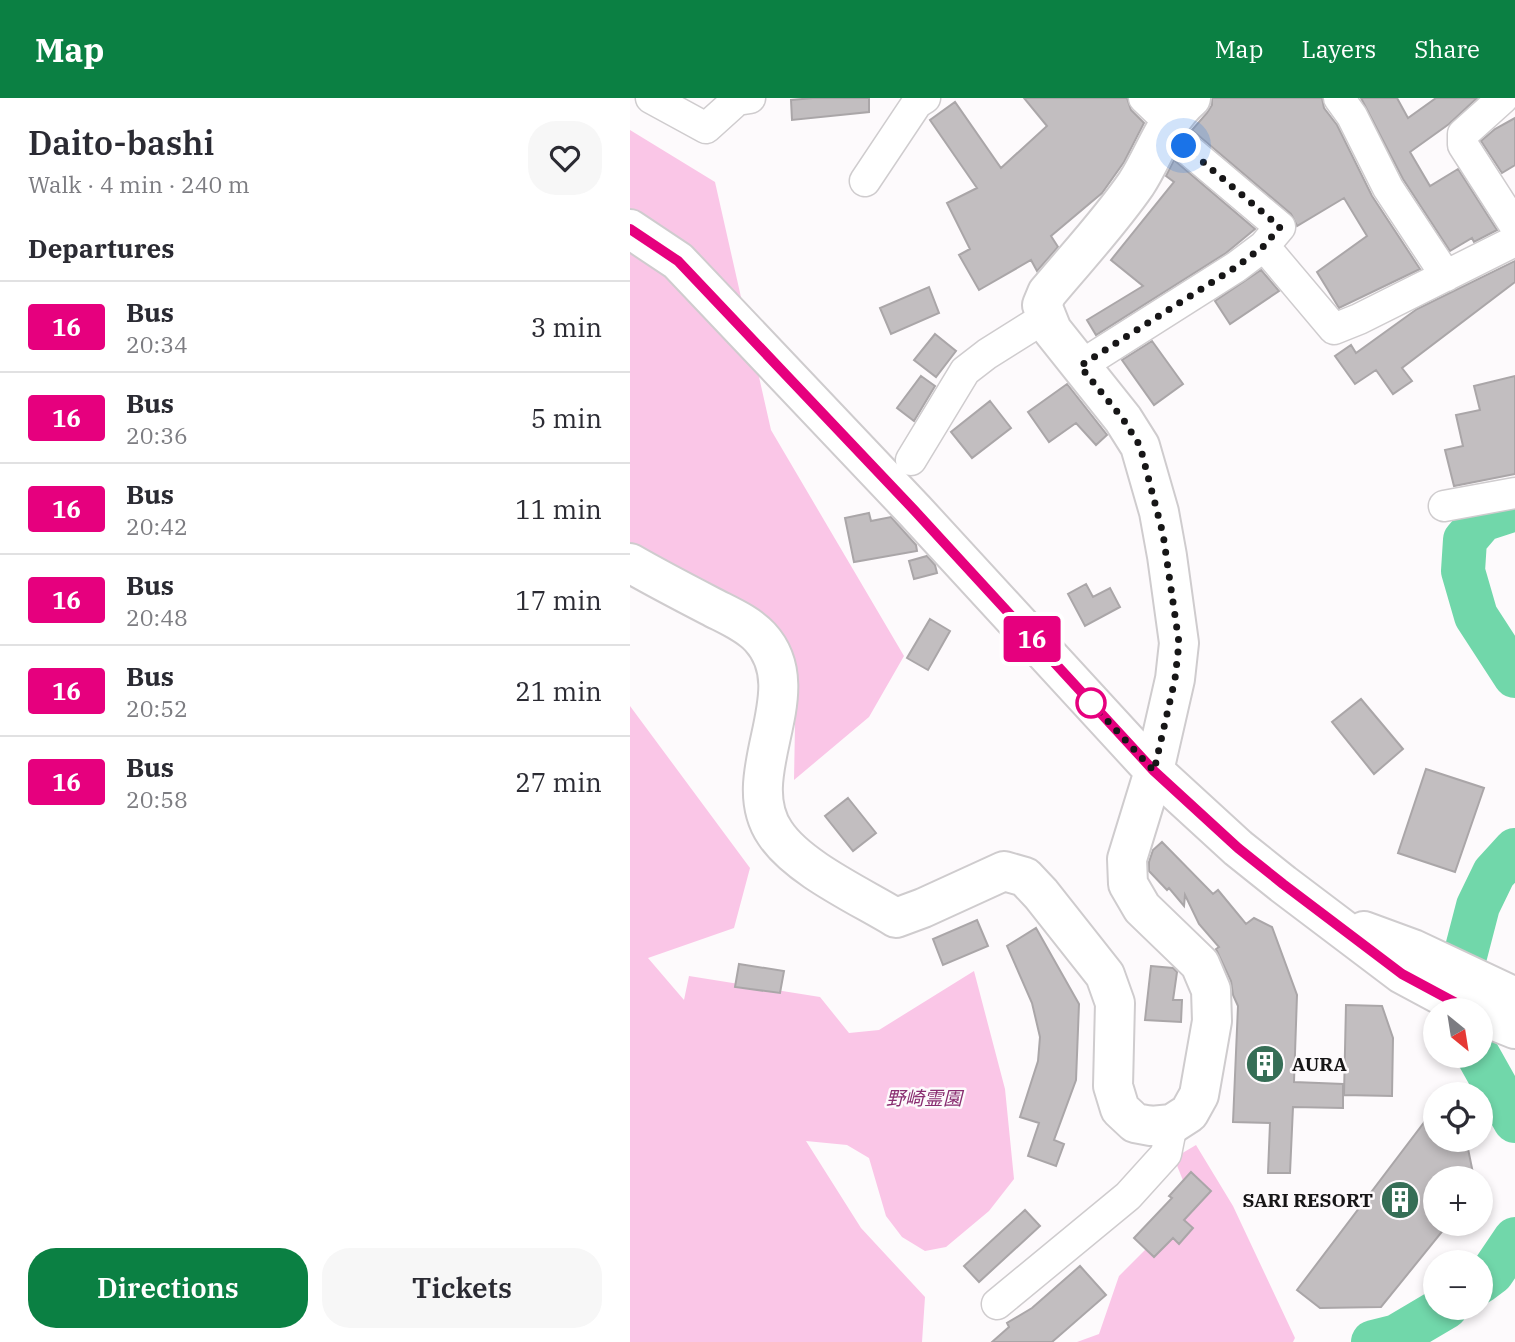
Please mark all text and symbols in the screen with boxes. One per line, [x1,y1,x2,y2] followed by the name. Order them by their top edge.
[35,28,104,71] text: Map
[1215,33,1263,65] text: Map
[1301,33,1376,65] text: Layers
[1414,33,1480,65] text: Share
[28,121,214,164] text: Daito-bashi
[528,121,602,195] button: heart
[1166,128,1201,163] your location
[28,169,250,199] text: Walk · 4 min · 240 m
[28,231,174,265] text: Departures
[126,295,174,329] text: Bus
[531,310,602,344] text: 3 min
[52,311,81,343] text: 16
[126,329,188,359] text: 20:34
[126,386,174,420] text: Bus
[531,401,602,435] text: 5 min
[52,402,81,434] text: 16
[126,420,188,450] text: 20:36
[126,477,174,511] text: Bus
[515,492,602,526] text: 11 min
[52,493,81,525] text: 16
[126,511,188,541] text: 20:42
[126,568,174,602] text: Bus
[515,583,602,617] text: 17 min
[52,584,81,616] text: 16
[126,602,188,632] text: 20:48
[1000,616,1064,662] line badge: 16
[1018,623,1046,655] text: 16
[126,659,174,693] text: Bus
[515,674,602,708] text: 21 min
[52,675,81,707] text: 16
[1076,688,1106,718] unlabelled marker
[126,693,188,723] text: 20:52
[126,750,174,784] text: Bus
[515,765,602,799] text: 27 min
[52,766,81,798] text: 16
[126,784,188,814] text: 20:58
[1423,998,1493,1068] north arrow
[1423,998,1493,1320] map controls
[1244,1043,1286,1085] building icon: AURA
[1292,1052,1347,1076] place label: AURA
[1423,1082,1493,1152] button: locate
[886,1086,965,1110] park label: 野崎霊園
[1423,1166,1493,1236] button: +
[1379,1179,1421,1221] building icon: SARI RESORT
[1243,1188,1373,1212] place label: SARI RESORT
[28,1248,308,1328] button: Directions
[322,1248,602,1328] button: Tickets
[1423,1250,1493,1320] button: −

